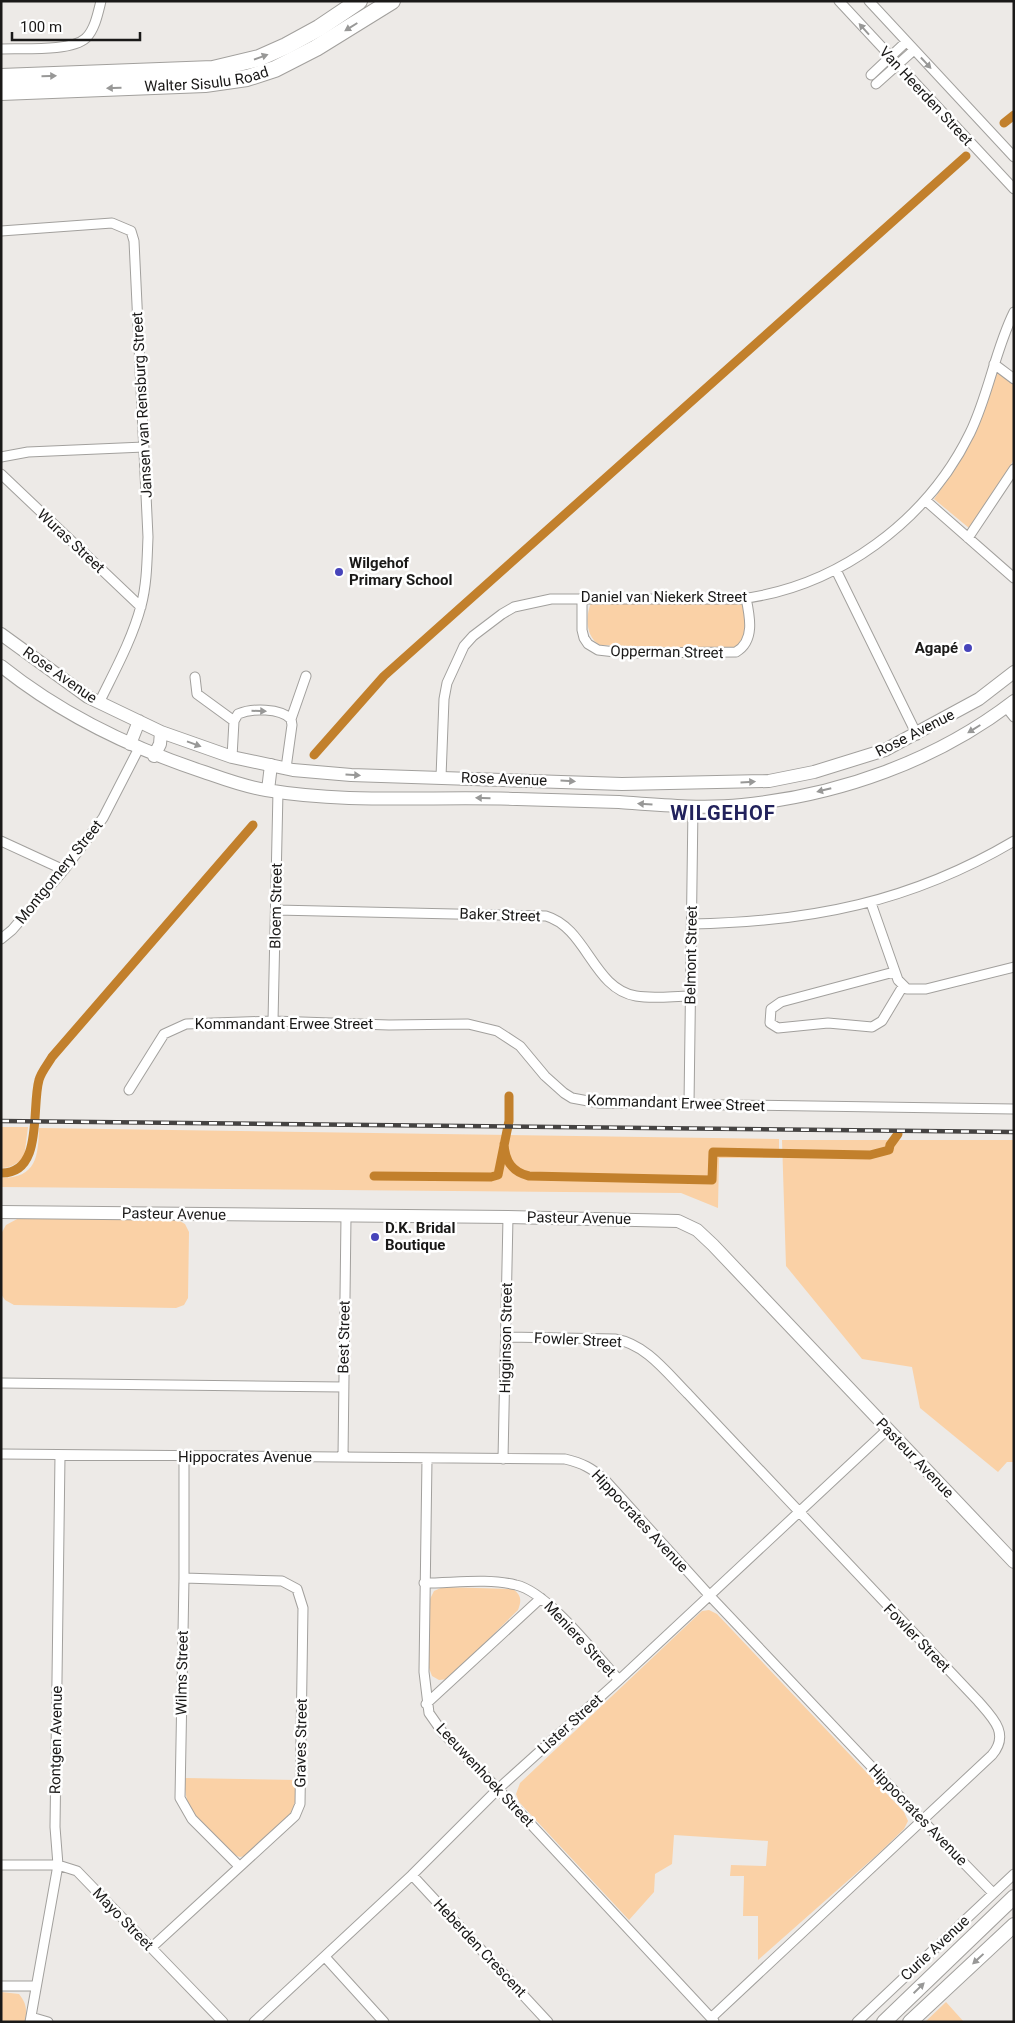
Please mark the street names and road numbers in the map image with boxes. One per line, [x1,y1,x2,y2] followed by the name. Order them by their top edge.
[875,43,977,149] street label: Van Heerden Street
[144,63,271,95] street label: Walter Sisulu Road
[128,311,156,499] street label: Jansen van Rensburg Street
[34,505,108,577] street label: Wuras Street
[581,588,747,606] street label: Daniel van Niekerk Street
[610,642,724,662] street label: Opperman Street
[20,643,101,707] street label: Rose Avenue
[872,705,958,761] street label: Rose Avenue
[461,769,547,790] street label: Rose Avenue
[12,816,106,928] street label: Montgomery Street
[266,863,286,949] street label: Bloem Street
[459,905,541,925] street label: Baker Street
[681,905,701,1005] street label: Belmont Street
[195,1015,373,1033] street label: Kommandant Erwee Street
[587,1091,765,1115] street label: Kommandant Erwee Street
[122,1204,226,1224] street label: Pasteur Avenue
[527,1208,631,1228] street label: Pasteur Avenue
[496,1282,516,1394] street label: Higginson Street
[334,1300,354,1374] street label: Best Street
[534,1329,622,1351] street label: Fowler Street
[872,1414,958,1502] street label: Pasteur Avenue
[178,1448,312,1466] street label: Hippocrates Avenue
[588,1466,692,1576] street label: Hippocrates Avenue
[540,1597,620,1681] street label: Meniere Street
[880,1600,954,1676] street label: Fowler Street
[172,1630,192,1716] street label: Wilms Street
[46,1686,66,1794] street label: Rontgen Avenue
[534,1690,606,1758] street label: Lister Street
[291,1698,311,1788] street label: Graves Street
[432,1719,538,1831] street label: Leeuwenhoek Street
[865,1761,971,1869] street label: Hippocrates Avenue
[89,1884,157,1954] street label: Mayo Street
[430,1895,530,2001] street label: Heberden Crescent
[897,1912,973,1984] street label: Curie Avenue

